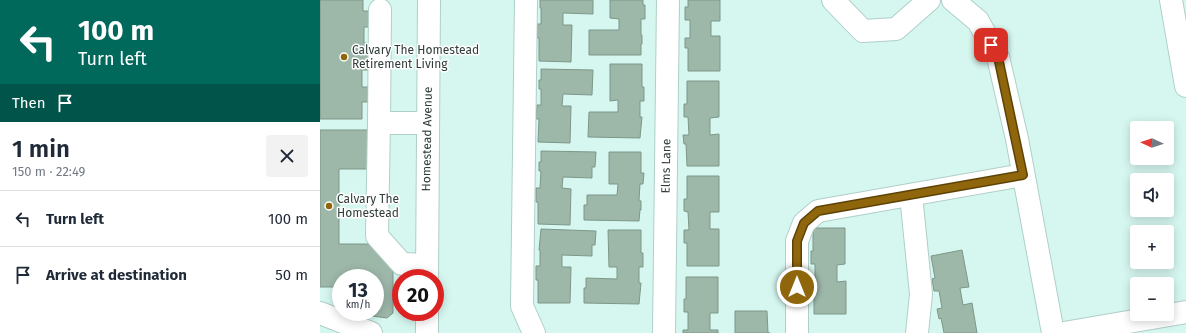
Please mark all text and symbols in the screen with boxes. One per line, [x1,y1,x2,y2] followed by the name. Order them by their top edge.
[78,14,154,47] text: 100 m
[12,16,64,68] icon: left
[974,28,1008,62] pin
[980,34,1002,56] icon: arrive
[352,43,479,71] place label: Calvary The Homestead Retirement Living
[78,48,147,70] text: Turn left
[339,52,349,62] marker: Calvary The Homestead Retirement Living
[419,86,435,192] street label: Homestead Avenue
[54,92,76,114] icon: arrive
[12,94,46,112] text: Then
[1130,121,1174,165] north arrow
[1130,121,1174,321] map controls
[12,135,70,163] text: 1 min
[266,135,308,177] button: close
[659,138,673,194] street label: Elms Lane
[12,164,85,179] text: 150 m · 22:49
[1130,173,1174,217] button: sound
[337,192,399,220] place label: Calvary The Homestead
[324,201,334,211] marker: Calvary The Homestead
[12,208,34,230] icon: left
[46,210,104,228] text: Turn left
[268,210,308,228] text: 100 m
[1130,225,1174,269] button: +
[12,264,34,286] icon: arrive
[46,266,187,284] text: Arrive at destination
[275,266,308,284] text: 50 m
[776,266,818,308] position arrow
[392,269,444,321] speed limit sign: 20
[1130,277,1174,321] button: −
[348,278,368,302] text: 13
[346,299,370,311] text: km/h

